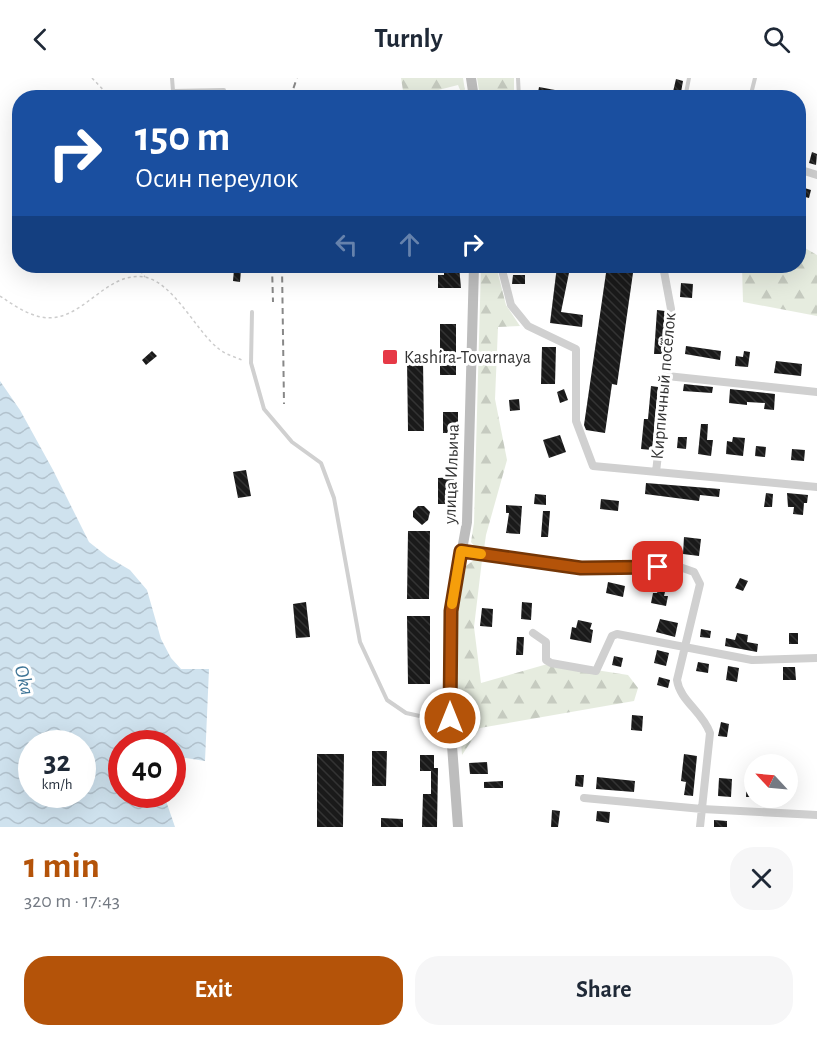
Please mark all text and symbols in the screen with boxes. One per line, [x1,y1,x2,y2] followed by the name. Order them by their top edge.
[24,23,57,56] icon: back
[760,23,793,56] icon: search
[374,25,443,52] text: Turnly
[36,114,114,192] icon: right
[135,116,230,158] text: 150 m
[135,165,298,192] text: Осин переулок
[330,228,363,261] icon: left
[393,228,426,261] icon: ahead
[456,228,489,261] icon: right
[649,311,679,460] street label: Кирпичный посёлок
[381,348,399,366] marker: Kashira-Tovarnaya
[404,349,531,367] place label: Kashira-Tovarnaya
[441,424,463,526] street label: улица Ильича
[632,541,683,592] pin
[641,550,674,583] icon: arrive
[11,663,37,697] water label: Oka
[418,686,482,750] position arrow
[108,730,186,808] speed limit sign: 40
[43,747,71,777] text: 32
[744,754,798,808] north arrow
[744,754,798,808] map controls
[42,777,72,792] text: km/h
[730,847,793,910] button: close
[24,848,100,884] text: 1 min
[24,891,120,911] text: 320 m · 17:43
[24,956,403,1025] button: Exit
[415,956,793,1025] button: Share

